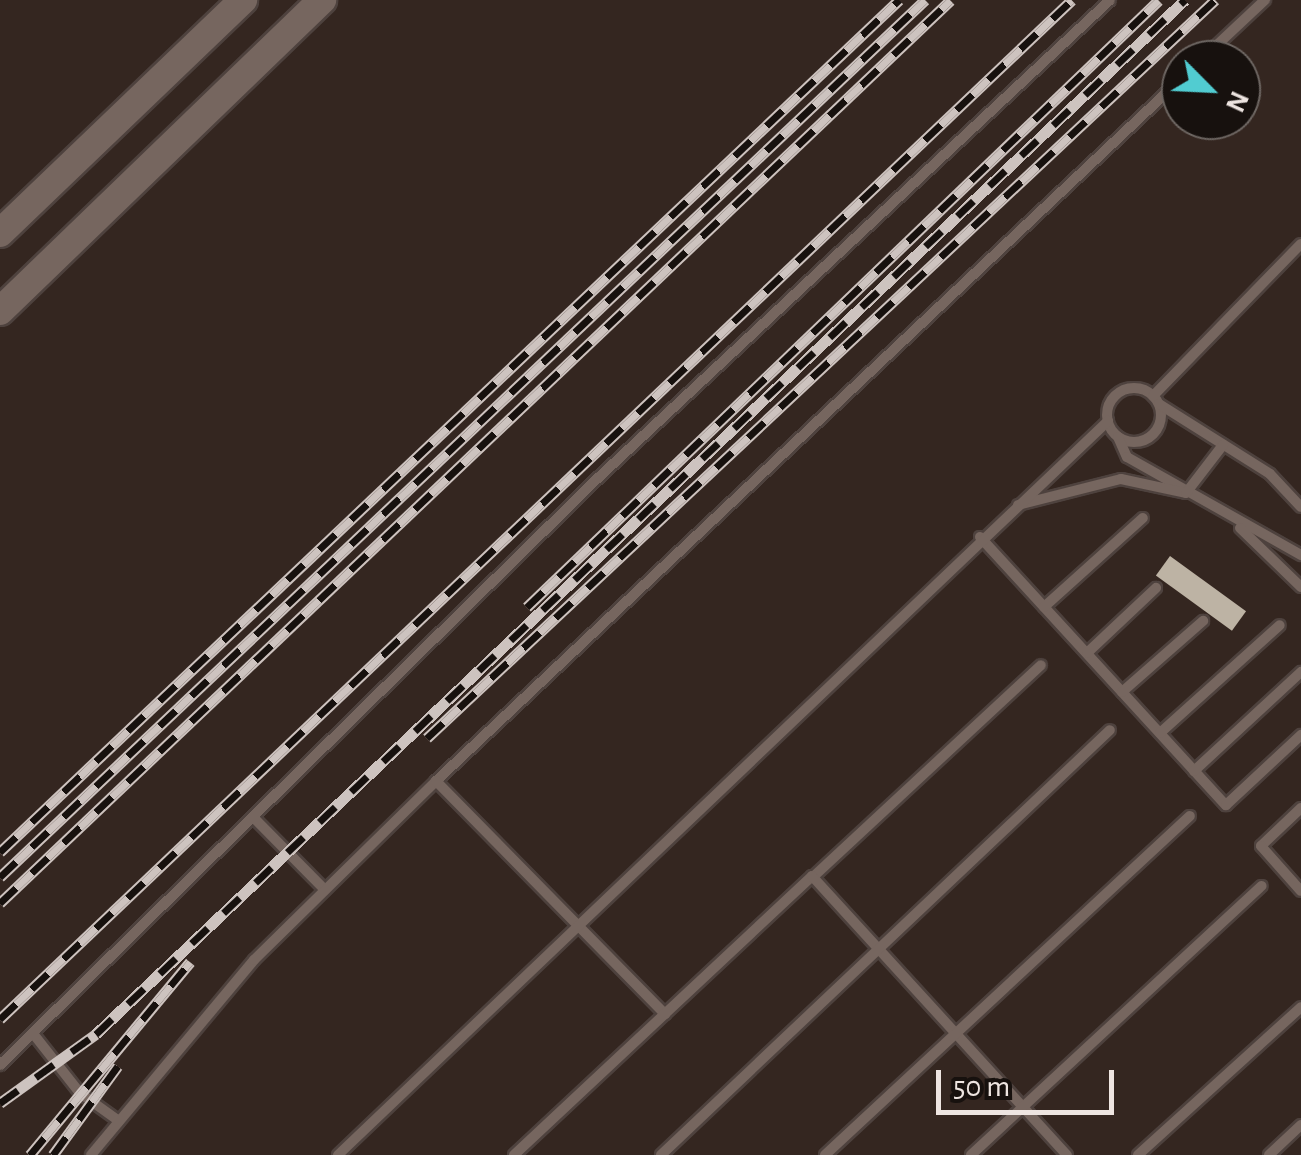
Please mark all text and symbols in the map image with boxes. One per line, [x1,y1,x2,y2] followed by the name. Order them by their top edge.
[1161,40,1261,140] north arrow
[1220,87,1253,116] text: N
[941,1050,1118,1112] scale bar
[953,1072,1010,1102] text: 50 m

